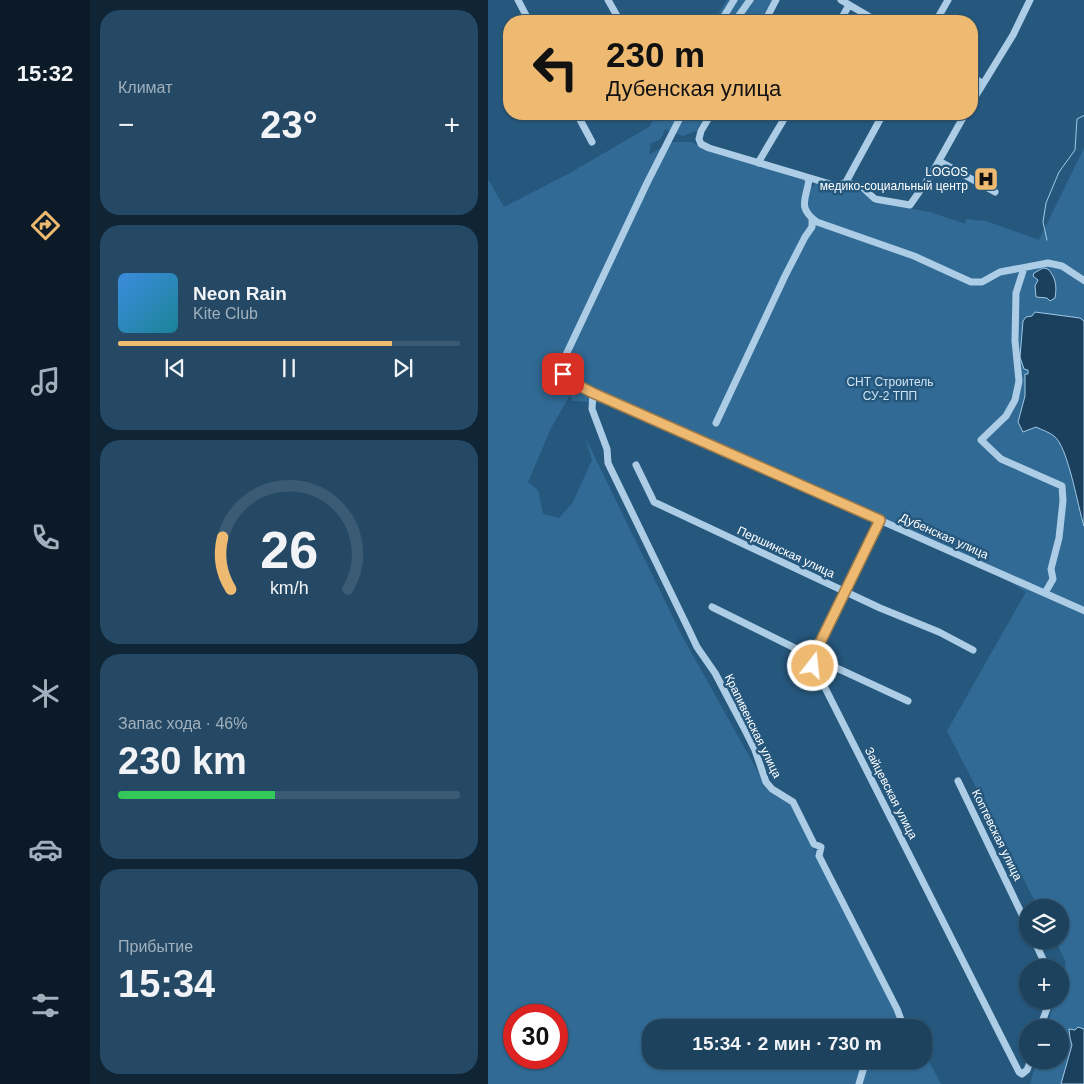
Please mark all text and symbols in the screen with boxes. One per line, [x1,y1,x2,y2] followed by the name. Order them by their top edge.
[523,35,588,100] icon: left
[606,35,705,74] text: 230 m
[17,61,73,86] text: 15:32
[606,76,781,101] text: Дубенская улица
[118,79,172,96] text: Климат
[260,104,318,146] text: 23°
[118,109,134,140] text: −
[444,109,460,140] text: +
[820,165,968,193] place label: LOGOS медико-социальный центр
[973,166,999,192] hospital icon: LOGOS медико-социальный центр
[28,208,63,243] icon: directions
[193,283,287,304] text: Neon Rain
[193,305,258,322] text: Kite Club
[542,353,584,395] pin
[161,354,189,382] icon: previous
[275,354,303,382] icon: pause
[389,354,417,382] icon: next
[549,360,577,388] icon: arrive
[28,364,63,399] icon: music
[846,375,934,403] park label: СНТ Строитель СУ-2 ТПП
[897,510,991,562] street label: Дубенская улица
[28,520,63,555] icon: phone
[260,521,318,579] text: 26
[735,523,837,581] street label: Першинская улица
[270,578,308,598] text: km/h
[786,639,838,691] position arrow
[722,672,784,781] street label: Крапивенская улица
[28,676,63,711] icon: climate
[118,715,247,732] text: Запас хода · 46%
[118,740,247,782] text: 230 km
[862,745,920,842] street label: Зайцевская улица
[969,787,1025,883] street label: Коптевская улица
[28,832,63,867] icon: car
[1019,899,1069,1069] map controls
[1019,899,1069,949] button: layers
[118,938,193,955] text: Прибытие
[1019,959,1069,1009] button: +
[118,963,215,1005] text: 15:34
[28,988,63,1023] icon: filters
[503,1004,568,1069] speed limit sign: 30
[1019,1019,1069,1069] button: −
[692,1033,882,1054] text: 15:34 · 2 мин · 730 m

